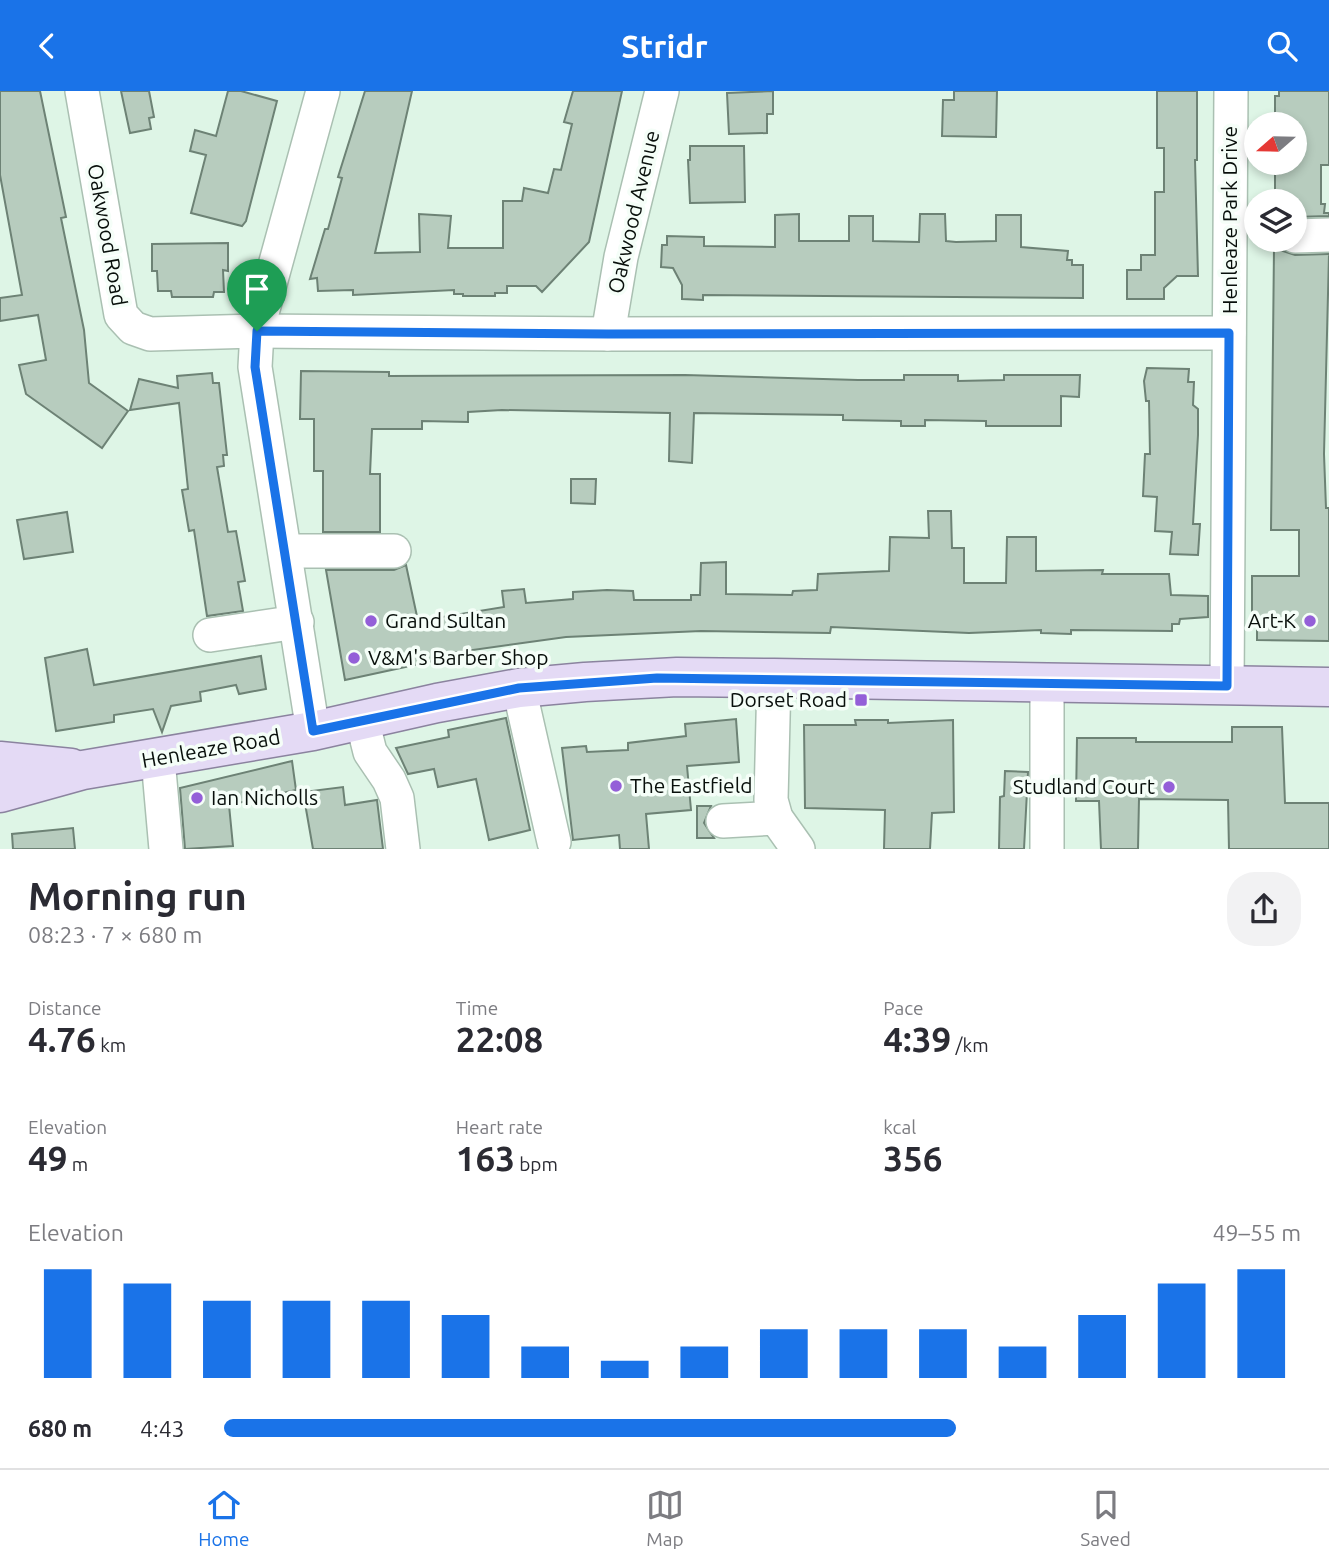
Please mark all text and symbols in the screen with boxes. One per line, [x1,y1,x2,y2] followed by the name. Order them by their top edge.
[28,27,66,65] icon: back
[1263,27,1301,65] icon: search
[621,28,708,64] text: Stridr
[1244,112,1307,175] north arrow
[1244,112,1307,252] map controls
[1217,126,1241,314] street label: Henleaze Park Drive
[603,128,663,296] street label: Oakwood Avenue
[84,162,132,308] street label: Oakwood Road
[1244,189,1307,252] button: layers
[227,259,287,331] pin
[238,270,276,308] icon: arrive
[385,608,506,632] place label: Grand Sultan
[1248,608,1296,632] place label: Art-K
[363,613,379,629] marker: Grand Sultan
[1302,613,1318,629] marker: Art-K
[368,645,549,669] place label: V&M's Barber Shop
[346,650,362,666] marker: V&M's Barber Shop
[730,687,847,711] place label: Dorset Road
[853,692,869,708] marker: Dorset Road
[140,724,282,772] street label: Henleaze Road
[630,773,752,797] place label: The Eastfield
[1013,774,1155,798] place label: Studland Court
[608,778,624,794] marker: The Eastfield
[1161,779,1177,795] marker: Studland Court
[211,785,318,809] place label: Ian Nicholls
[189,790,205,806] marker: Ian Nicholls
[1227,872,1301,946] button: share
[28,875,247,917] text: Morning run
[28,922,202,947] text: 08:23 · 7 × 680 m
[28,997,102,1019] text: Distance
[456,997,498,1019] text: Time
[883,997,924,1019] text: Pace
[28,1019,96,1059] text: 4.76
[456,1019,543,1059] text: 22:08
[883,1019,951,1059] text: 4:39
[96,1034,126,1056] text: km
[951,1034,989,1056] text: /km
[28,1116,107,1138] text: Elevation
[456,1116,543,1138] text: Heart rate
[883,1116,916,1138] text: kcal
[28,1138,67,1178] text: 49
[456,1138,515,1178] text: 163
[883,1138,943,1178] text: 356
[67,1153,88,1175] text: m
[515,1153,558,1175] text: bpm
[28,1220,124,1245] text: Elevation
[1213,1220,1301,1245] text: 49–55 m
[28,1416,92,1441] text: 680 m
[140,1416,185,1441] text: 4:43
[198,1486,249,1550] tab: Home
[646,1486,684,1550] tab: Map
[1080,1486,1131,1550] tab: Saved

